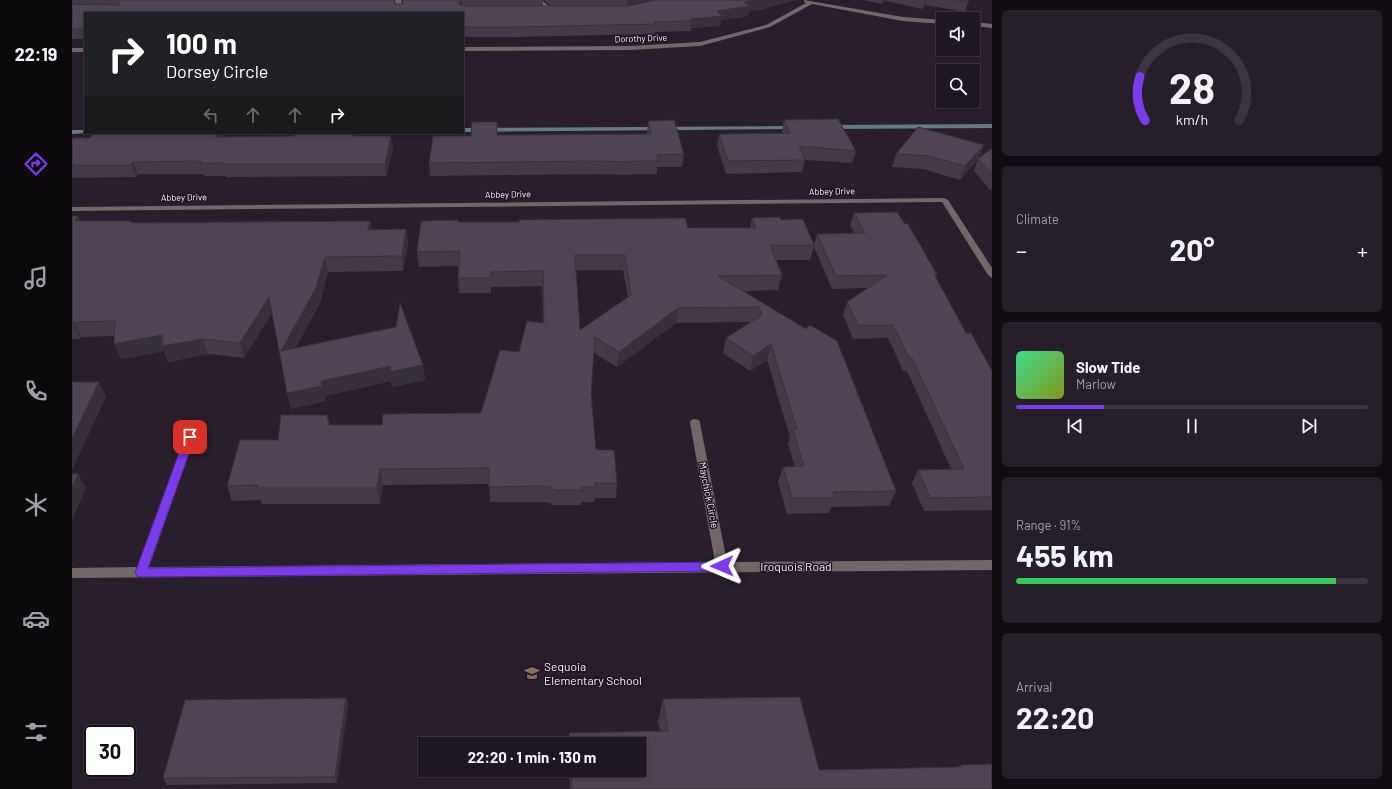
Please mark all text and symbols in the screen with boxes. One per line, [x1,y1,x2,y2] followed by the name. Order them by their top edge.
[936,12,980,108] map controls
[936,12,980,56] button: sound
[166,26,237,60] text: 100 m
[100,28,152,80] icon: right
[615,32,668,44] street label: Dorothy Drive
[15,43,57,65] text: 22:19
[166,60,268,82] text: Dorsey Circle
[1169,62,1215,112] text: 28
[936,64,980,108] button: search
[200,104,222,126] icon: left
[242,104,264,126] icon: ahead
[284,104,306,126] icon: ahead
[326,104,348,126] icon: right
[1176,110,1208,127] text: km/h
[22,150,50,178] icon: directions
[809,185,855,197] street label: Abbey Drive
[485,188,531,200] street label: Abbey Drive
[161,191,207,203] street label: Abbey Drive
[1016,211,1059,227] text: Climate
[1169,231,1215,267] text: 20°
[1016,237,1027,263] text: −
[1357,237,1368,263] text: +
[22,264,50,292] icon: music
[1076,358,1140,376] text: Slow Tide
[1076,376,1116,392] text: Marlow
[22,377,50,405] icon: phone
[1064,415,1086,437] icon: previous
[1181,415,1203,437] icon: pause
[1298,415,1320,437] icon: next
[173,420,207,454] pin
[179,426,201,448] icon: arrive
[697,461,721,529] street label: Maychick Circle
[22,491,50,519] icon: climate
[1016,517,1082,533] text: Range · 91%
[1016,537,1114,573] text: 455 km
[701,545,743,587] position arrow
[760,559,832,573] street label: Iroquois Road
[22,605,50,633] icon: car
[544,659,642,687] place label: Sequoia Elementary School
[523,664,541,682] school or university icon: Sequoia Elementary School
[1016,679,1052,695] text: Arrival
[1016,699,1094,735] text: 22:20
[22,718,50,746] icon: filters
[84,725,136,777] speed limit sign: 30
[468,748,596,766] text: 22:20 · 1 min · 130 m

